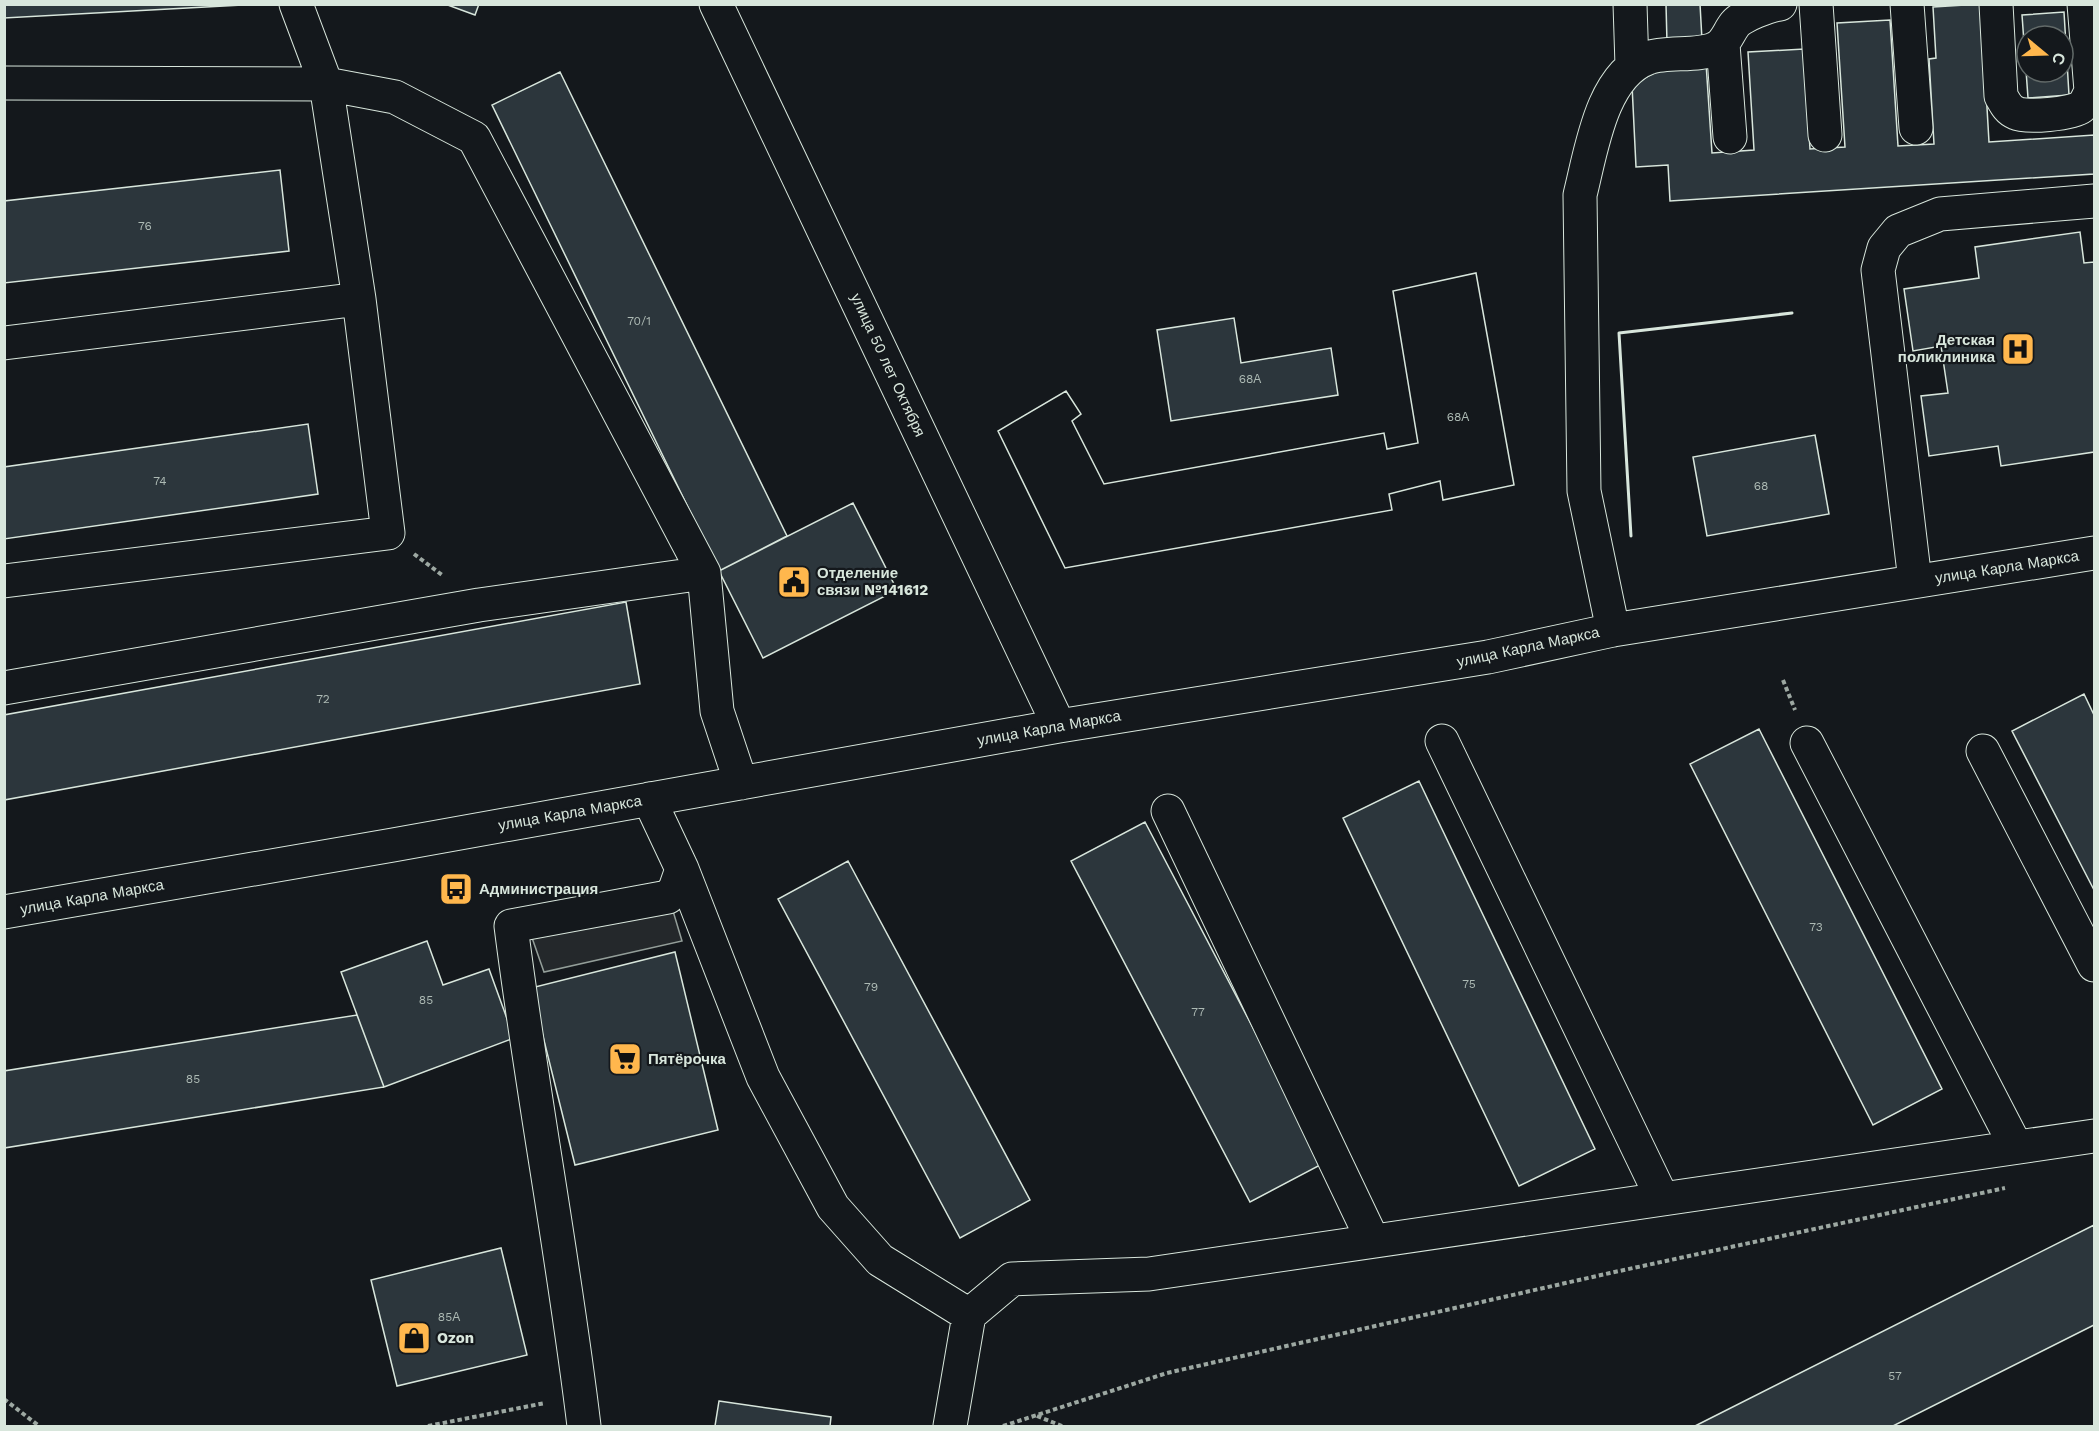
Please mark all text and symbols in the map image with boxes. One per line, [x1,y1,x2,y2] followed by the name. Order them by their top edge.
[2015,24,2075,84] north arrow
[2048,50,2070,68] text: С
[138,219,152,233] house number: 76
[847,290,929,440] street label: улица 50 лет Октября
[627,314,651,328] house number: 70/1
[1898,331,1996,366] place label: Детская поликлиника
[2000,331,2036,367] hospital icon: Детская поликлиника
[1239,372,1261,386] house number: 68А
[1447,410,1469,424] house number: 68А
[153,474,167,488] house number: 74
[1754,479,1768,493] house number: 68
[1934,547,2081,587] street label: улица Карла Маркса
[776,564,812,600] public building icon: Отделение связи №141612
[817,564,928,599] place label: Отделение связи №141612
[1455,623,1602,671] street label: улица Карла Маркса
[316,692,330,706] house number: 72
[976,706,1123,749] street label: улица Карла Маркса
[497,791,644,834] street label: улица Карла Маркса
[438,871,474,907] bus stop icon: Администрация
[19,875,166,918] street label: улица Карла Маркса
[479,880,598,898] place label: Администрация
[1809,920,1823,934] house number: 73
[1462,977,1476,991] house number: 75
[864,980,878,994] house number: 79
[419,993,433,1007] house number: 85
[1191,1005,1205,1019] house number: 77
[607,1041,643,1077] supermarket icon: Пятёрочка
[648,1050,726,1068] place label: Пятёрочка
[186,1072,200,1086] house number: 85
[438,1310,460,1324] house number: 85А
[396,1320,432,1356] shop icon: Ozon
[437,1329,474,1347] place label: Ozon
[1888,1369,1902,1383] house number: 57

